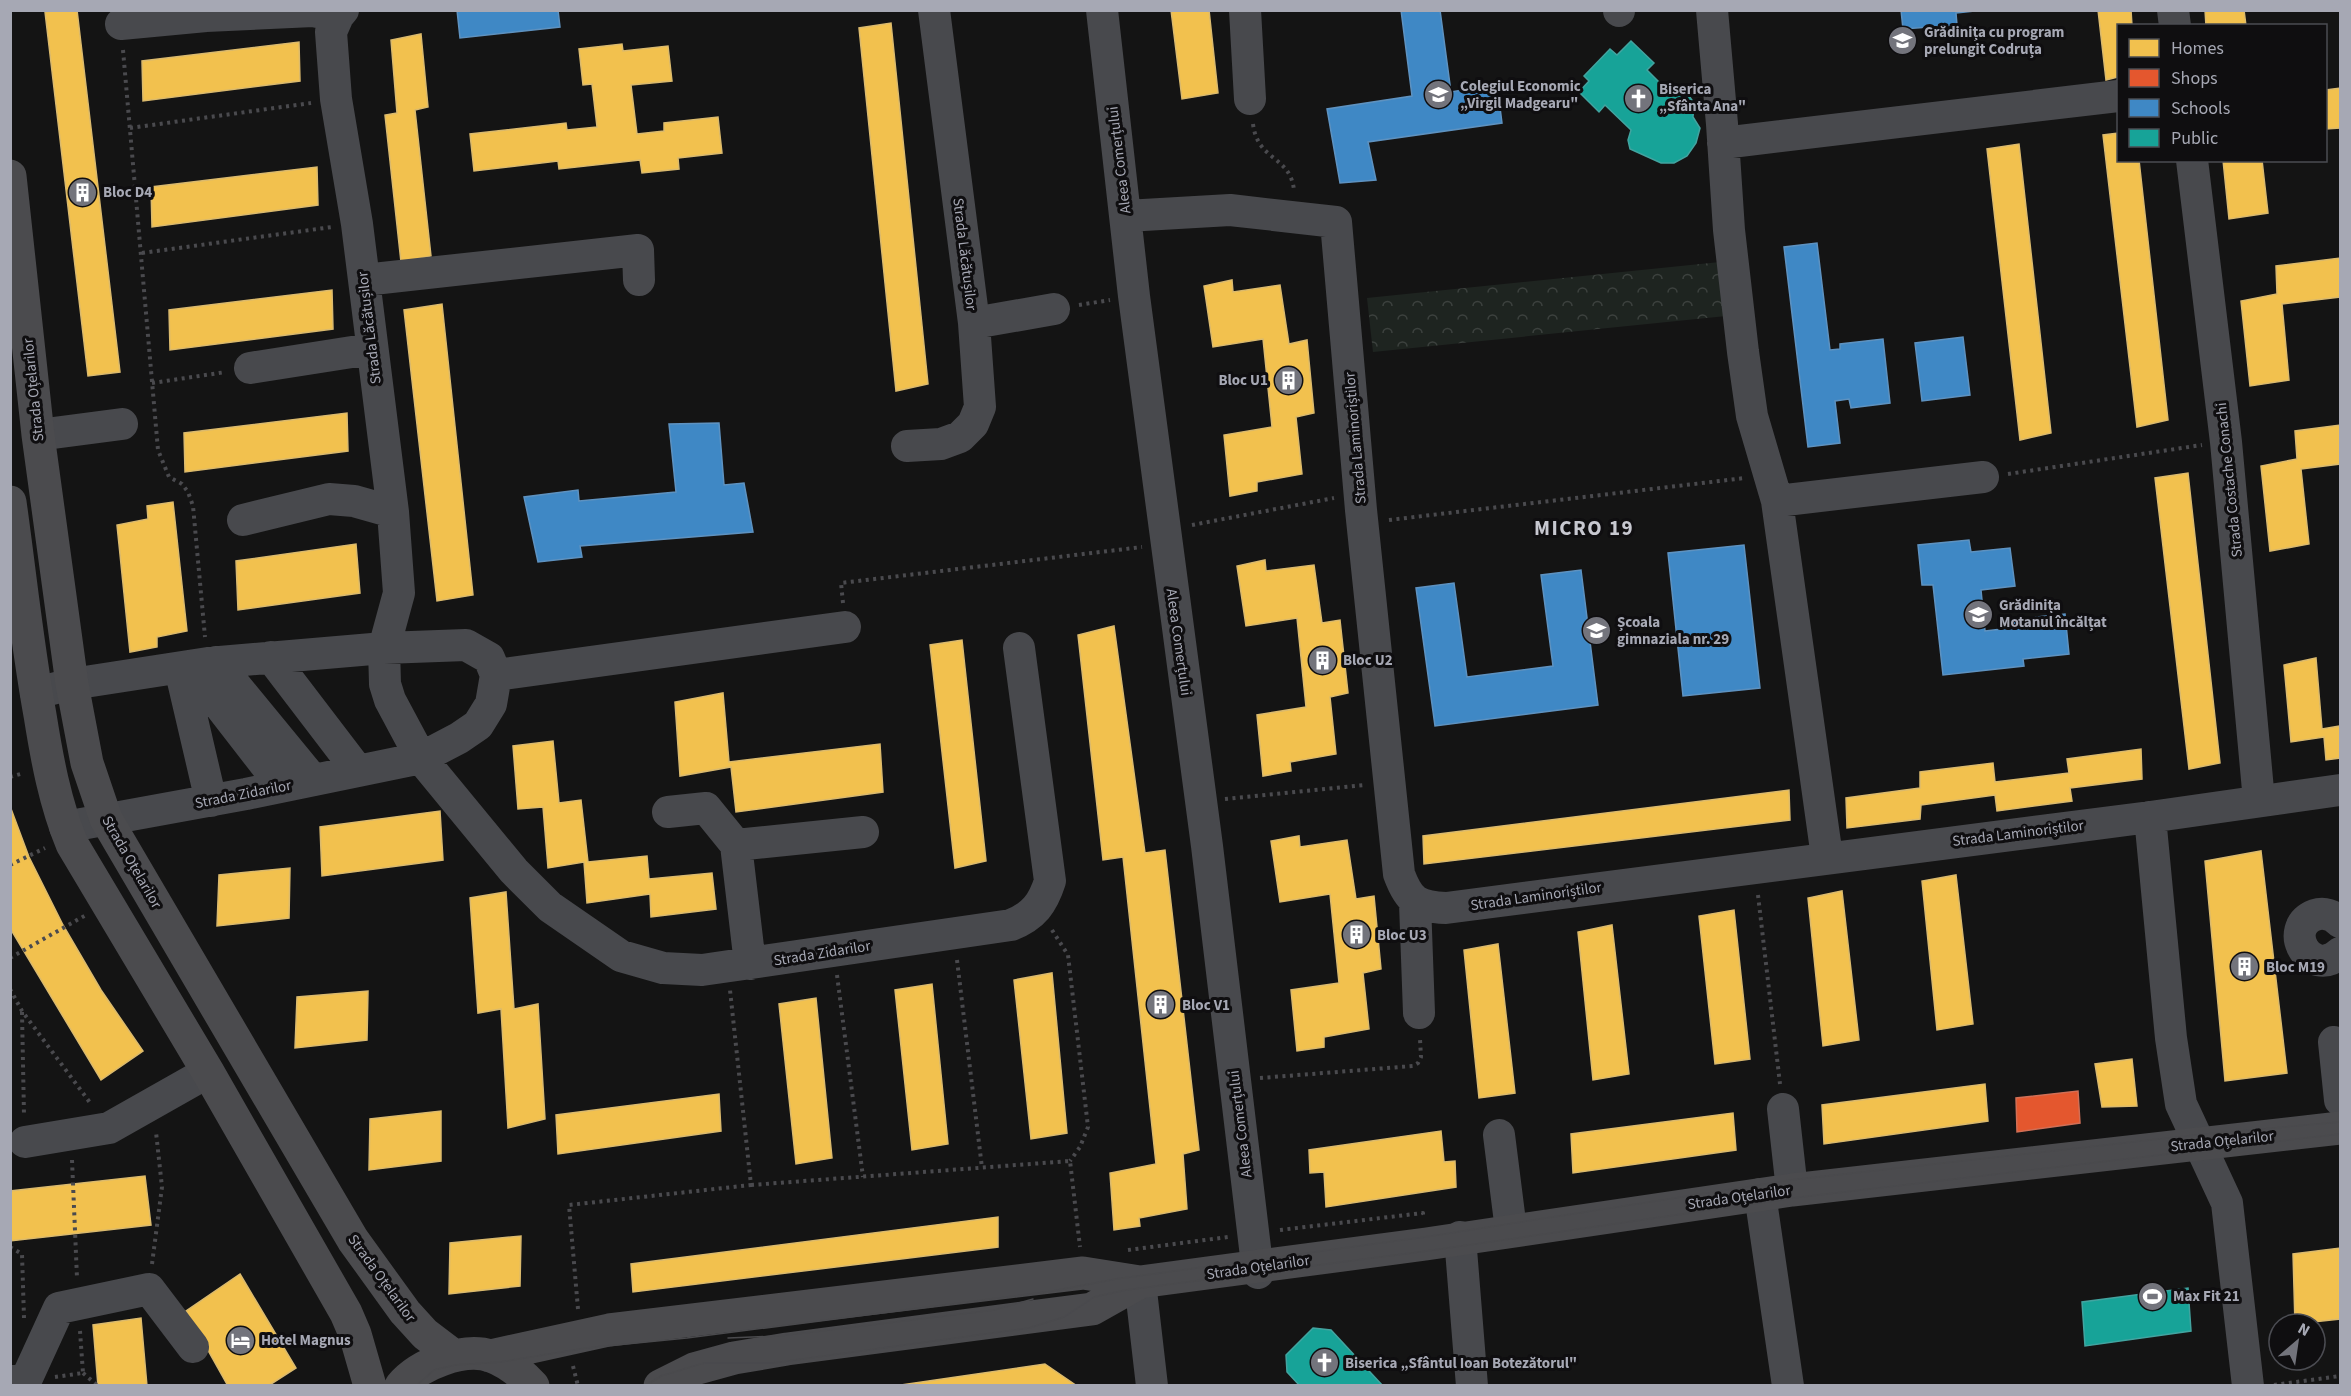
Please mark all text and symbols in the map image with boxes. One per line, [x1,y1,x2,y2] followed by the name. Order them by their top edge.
[1924,22,2064,60] place label: Grădinița cu program prelungit Codruța
[2117,24,2327,162] legend
[1887,25,1919,57] school or university icon: Grădinița cu program prelungit Codruța
[2171,36,2224,61] text: Homes
[2171,66,2218,91] text: Shops
[1460,76,1581,114] place label: Colegiul Economic „Virgil Madgearu"
[1423,79,1455,111] school or university icon: Colegiul Economic „Virgil Madgearu"
[1659,79,1746,117] place label: Biserica „Sfânta Ana"
[1622,82,1654,114] church icon: Biserica „Sfânta Ana"
[2171,96,2230,121] text: Schools
[1103,105,1136,215] street label: Aleea Comerțului
[2171,126,2218,151] text: Public
[66,176,98,208] building icon: Bloc D4
[103,182,152,203] place label: Bloc D4
[947,197,982,312] street label: Strada Lăcătușilor
[352,270,387,385] street label: Strada Lăcătușilor
[18,336,49,443] street label: Strada Oțelarilor
[1273,364,1305,396] building icon: Bloc U1
[1218,370,1268,391] place label: Bloc U1
[1339,370,1372,505] street label: Strada Laminoriștilor
[2211,401,2248,558] street label: Strada Costache Conachi
[1534,513,1634,543] district label: MICRO 19
[1161,587,1196,697] street label: Aleea Comerțului
[1999,595,2107,633] place label: Grădinița Motanul încălțat
[1962,598,1994,630] school or university icon: Grădinița Motanul încălțat
[1617,612,1729,650] place label: Școala gimnaziala nr. 29
[1580,615,1612,647] school or university icon: Școala gimnaziala nr. 29
[1306,644,1338,676] building icon: Bloc U2
[1343,650,1393,671] place label: Bloc U2
[193,775,294,814] street label: Strada Zidarilor
[97,812,167,913] street label: Strada Oțelarilor
[1951,815,2086,852] street label: Strada Laminoriștilor
[1469,877,1604,916] street label: Strada Laminoriștilor
[1340,919,1372,951] building icon: Bloc U3
[1377,925,1427,946] place label: Bloc U3
[772,935,873,972] street label: Strada Zidarilor
[2229,951,2261,983] building icon: Bloc M19
[2266,957,2325,978] place label: Bloc M19
[1145,989,1177,1021] building icon: Bloc V1
[1182,995,1230,1016] place label: Bloc V1
[1224,1069,1257,1179] street label: Aleea Comerțului
[2169,1126,2276,1157] street label: Strada Oțelarilor
[1686,1180,1793,1215] street label: Strada Oțelarilor
[343,1230,421,1327] street label: Strada Oțelarilor
[1205,1250,1312,1285] street label: Strada Oțelarilor
[2136,1280,2168,1312] sports icon: Max Fit 21
[2173,1286,2240,1307] place label: Max Fit 21
[2267,1312,2327,1372] north arrow
[2294,1318,2314,1342] text: N
[224,1324,256,1356] hotel icon: Hotel Magnus
[261,1330,351,1351] place label: Hotel Magnus
[1308,1347,1340,1379] church icon: Biserica „Sfântul Ioan Botezătorul"
[1345,1353,1577,1374] place label: Biserica „Sfântul Ioan Botezătorul"

